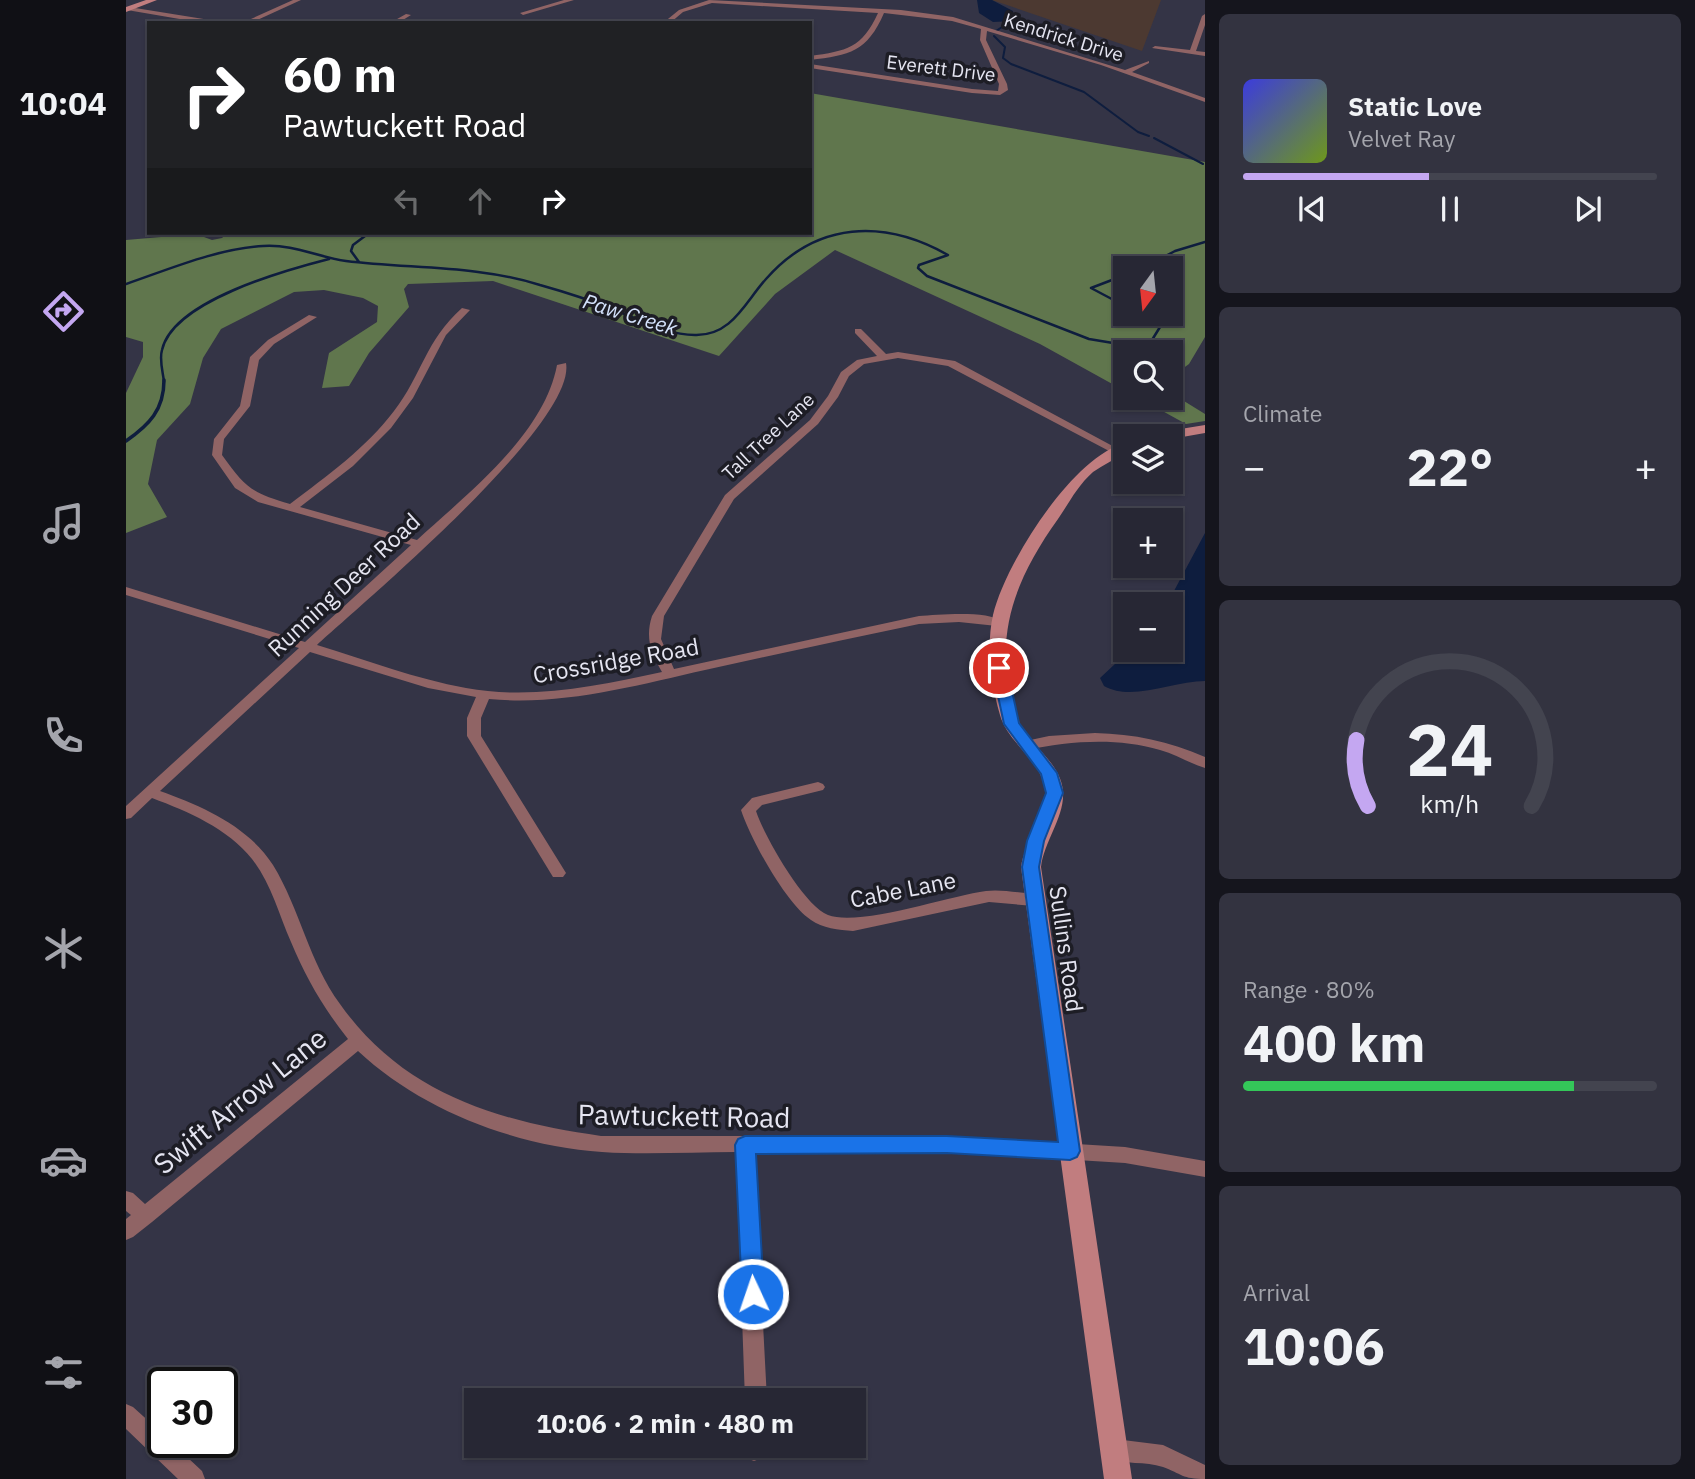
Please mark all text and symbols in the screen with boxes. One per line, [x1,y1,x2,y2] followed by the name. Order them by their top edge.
[1001,7,1127,67] street label: Kendrick Drive
[283,42,397,105] text: 60 m
[168,49,259,140] icon: right
[885,49,997,87] street label: Everett Drive
[19,82,107,124] text: 10:04
[1348,89,1482,123] text: Static Love
[283,104,526,146] text: Pawtuckett Road
[1348,123,1455,153] text: Velvet Ray
[388,182,426,220] icon: left
[461,182,499,220] icon: ahead
[534,182,572,220] icon: right
[1293,190,1331,228] icon: previous
[1431,190,1469,228] icon: pause
[1569,190,1607,228] icon: next
[1113,256,1183,326] north arrow
[1113,256,1183,662] map controls
[580,286,682,342] water label: Paw Creek
[39,287,88,336] icon: directions
[1113,340,1183,410] button: search
[717,387,819,485] street label: Tall Tree Lane
[1243,398,1322,428] text: Climate
[1113,424,1183,494] button: layers
[1407,433,1493,500] text: 22°
[1243,442,1266,491] text: −
[1634,442,1657,491] text: +
[39,499,88,548] icon: music
[261,506,426,663] street label: Running Deer Road
[1113,508,1183,578] button: +
[1113,592,1183,662] button: −
[530,631,701,689] street label: Crossridge Road
[969,638,1029,698] pin
[980,649,1018,687] icon: arrive
[1406,701,1494,796] text: 24
[39,711,88,760] icon: phone
[1421,786,1479,819] text: km/h
[847,864,958,914] street label: Cabe Lane
[1043,884,1091,1014] street label: Sullins Road
[39,924,88,973] icon: climate
[1243,974,1375,1004] text: Range · 80%
[1243,1009,1425,1076] text: 400 km
[145,1019,334,1182] street label: Swift Arrow Lane
[577,1095,791,1136] street label: Pawtuckett Road
[39,1136,88,1185] icon: car
[716,1257,790,1331] position arrow
[1243,1277,1310,1307] text: Arrival
[1243,1312,1385,1379] text: 10:06
[39,1348,88,1397] icon: filters
[147,1367,238,1458] speed limit sign: 30
[536,1406,794,1440] text: 10:06 · 2 min · 480 m

